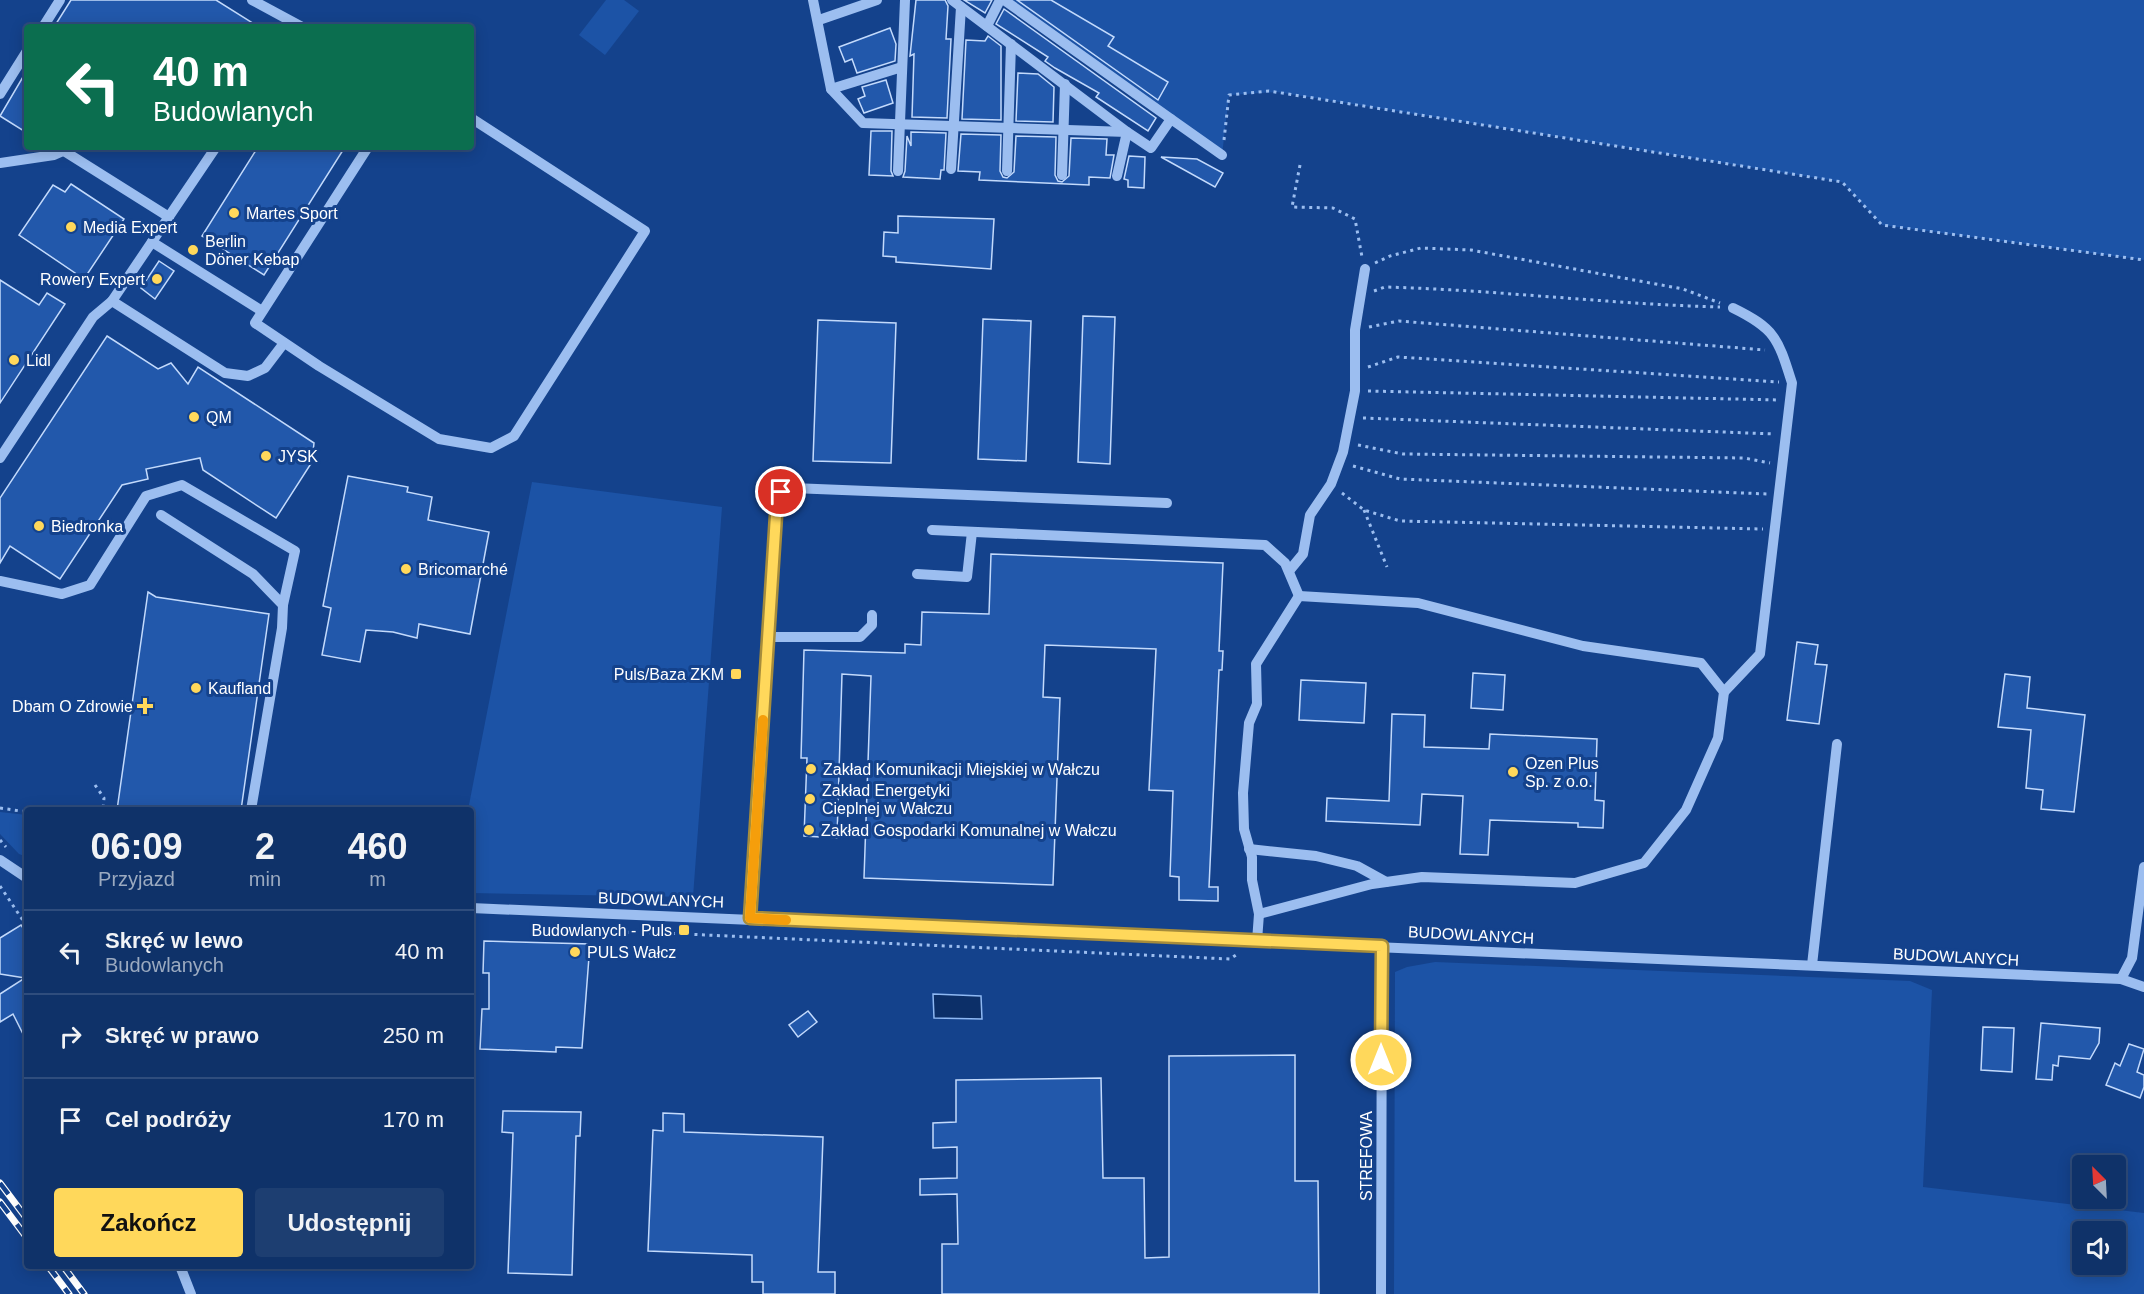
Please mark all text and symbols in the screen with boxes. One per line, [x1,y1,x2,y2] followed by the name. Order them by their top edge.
[54,48,132,126] icon: left
[153,48,249,95] text: 40 m
[153,97,314,127] text: Budowlanych
[246,205,338,222] place label: Martes Sport
[227,206,241,220] marker: Martes Sport
[83,219,178,236] place label: Media Expert
[64,220,78,234] marker: Media Expert
[205,233,299,268] place label: Berlin Döner Kebap
[186,243,200,257] marker: Berlin Döner Kebap
[40,271,146,288] place label: Rowery Expert
[150,272,164,286] marker: Rowery Expert
[26,352,51,369] place label: Lidl
[7,353,21,367] marker: Lidl
[206,409,232,426] place label: QM
[187,410,201,424] marker: QM
[278,448,318,465] place label: JYSK
[259,449,273,463] marker: JYSK
[755,466,806,517] pin
[764,475,797,508] icon: arrive
[51,518,123,535] place label: Biedronka
[32,519,46,533] marker: Biedronka
[418,561,508,578] place label: Bricomarché
[399,562,413,576] marker: Bricomarché
[614,666,724,683] place label: Puls/Baza ZKM
[729,667,743,681] marker: Puls/Baza ZKM
[208,680,271,697] place label: Kaufland
[189,681,203,695] marker: Kaufland
[12,698,133,715] place label: Dbam O Zdrowie
[138,699,152,713] marker: Dbam O Zdrowie
[1525,755,1599,790] place label: Ozen Plus Sp. z o.o.
[823,761,1100,778] place label: Zakład Komunikacji Miejskiej w Wałczu
[804,762,818,776] marker: Zakład Komunikacji Miejskiej w Wałczu
[1506,765,1520,779] marker: Ozen Plus Sp. z o.o.
[822,782,952,817] place label: Zakład Energetyki Cieplnej w Wałczu
[803,792,817,806] marker: Zakład Energetyki Cieplnej w Wałczu
[821,822,1117,839] place label: Zakład Gospodarki Komunalnej w Wałczu
[802,823,816,837] marker: Zakład Gospodarki Komunalnej w Wałczu
[90,826,182,867] text: 06:09
[255,826,275,867] text: 2
[347,826,408,867] text: 460
[98,868,175,890] text: Przyjazd
[249,868,281,890] text: min
[369,868,386,890] text: m
[598,889,724,911] street label: BUDOWLANYCH
[531,922,672,939] place label: Budowlanych - Puls
[677,923,691,937] marker: Budowlanych - Puls
[1408,923,1534,947] street label: BUDOWLANYCH
[105,928,243,953] text: Skręć w lewo
[54,936,87,969] icon: left
[395,939,444,964] text: 40 m
[587,944,676,961] place label: PULS Wałcz
[568,945,582,959] marker: PULS Wałcz
[1893,945,2019,969] street label: BUDOWLANYCH
[105,954,224,976] text: Budowlanych
[54,1020,87,1053] icon: right
[105,1023,259,1048] text: Skręć w prawo
[383,1023,444,1048] text: 250 m
[1349,1028,1413,1092] position arrow
[54,1104,87,1137] icon: arrive
[105,1107,231,1132] text: Cel podróży
[383,1107,444,1132] text: 170 m
[1358,1111,1375,1201] street label: STREFOWA
[2072,1155,2126,1209] north arrow
[2072,1155,2126,1275] map controls
[54,1188,243,1257] button: Zakończ
[255,1188,444,1257] button: Udostępnij
[2072,1221,2126,1275] button: sound

